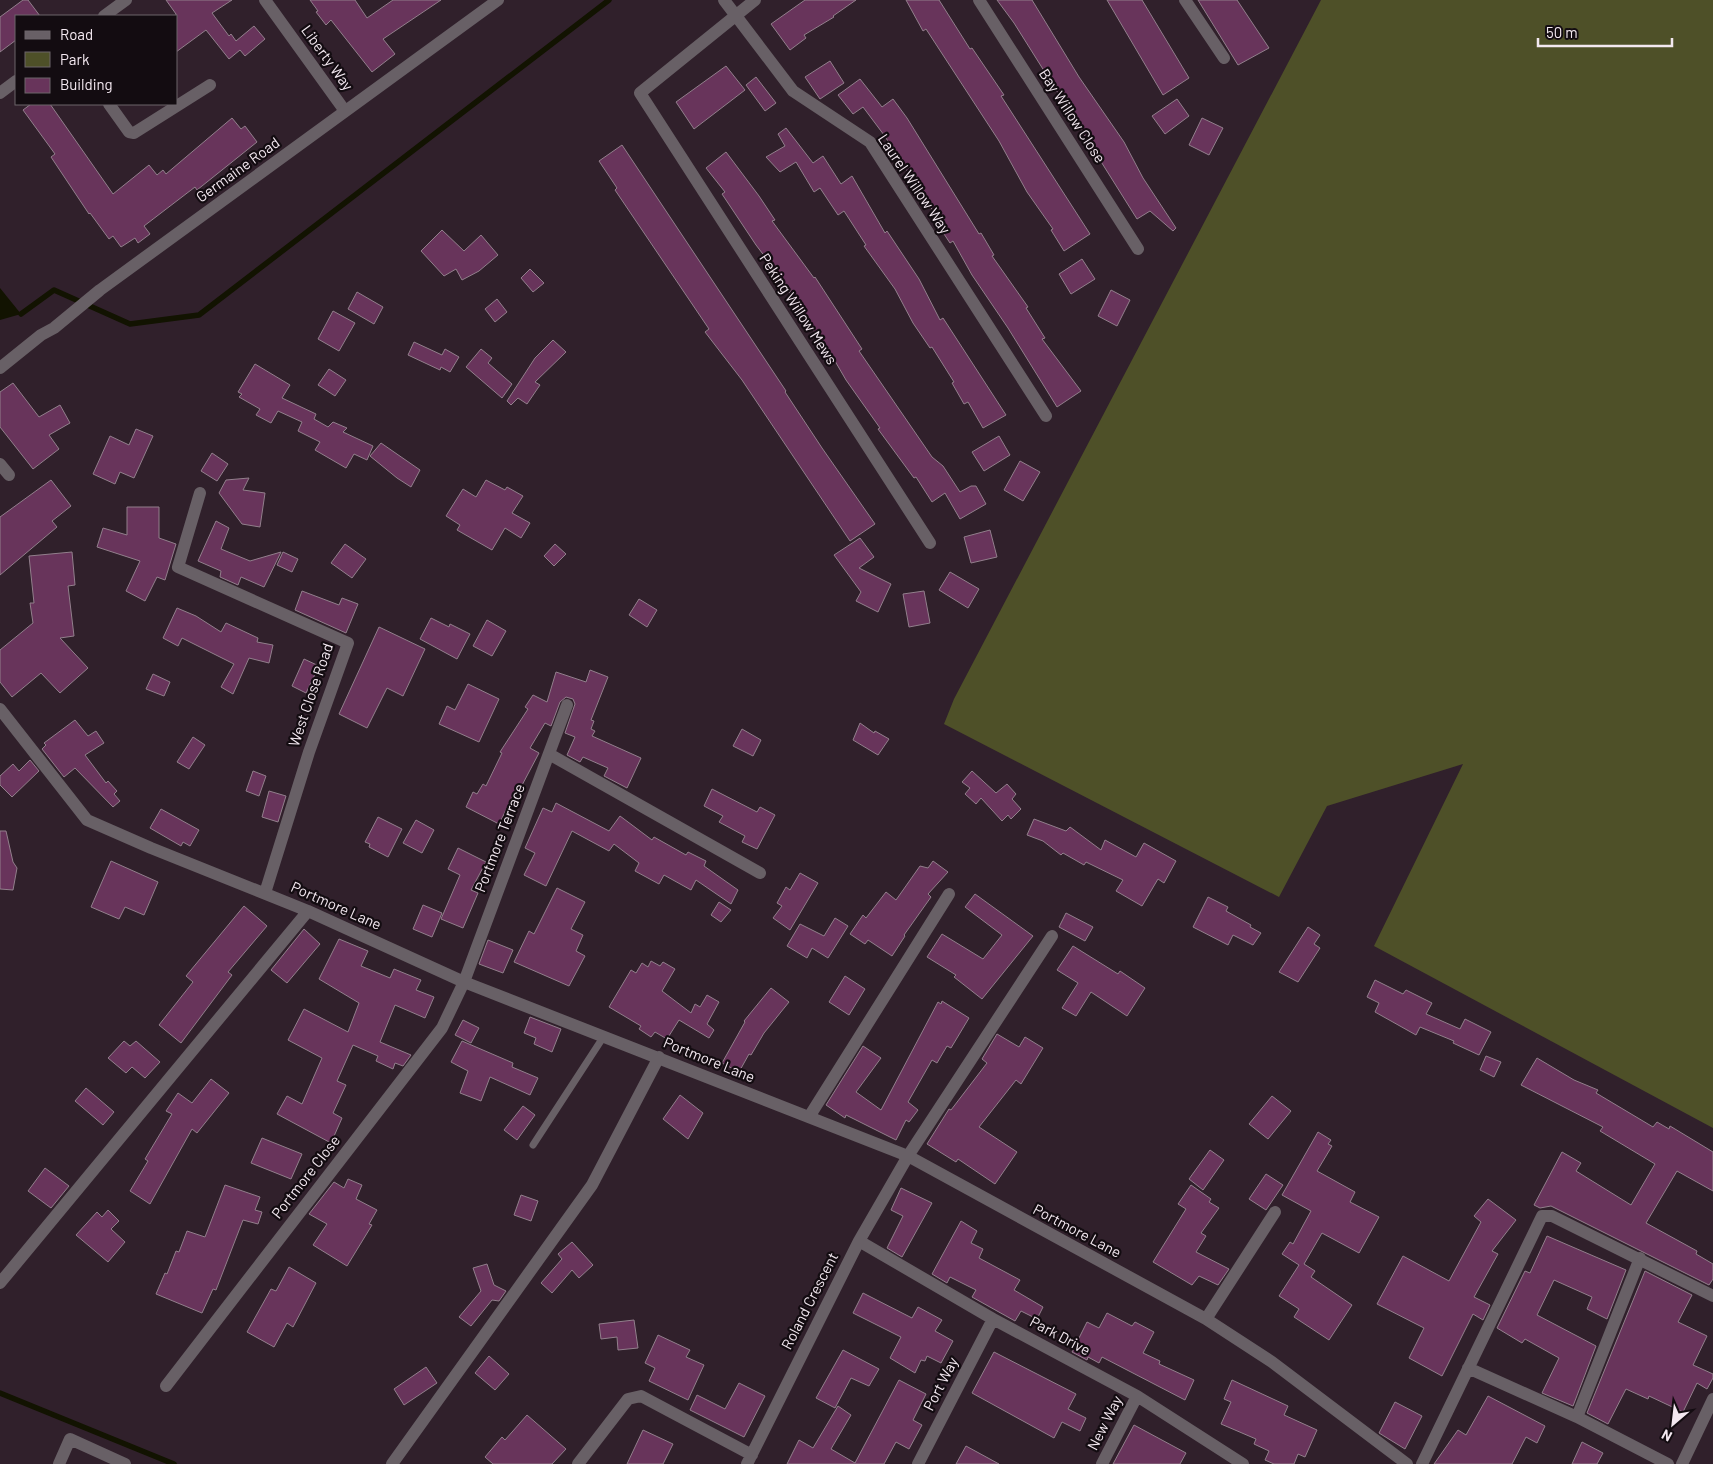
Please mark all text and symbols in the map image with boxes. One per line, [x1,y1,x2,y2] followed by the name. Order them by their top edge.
[15,15,178,105] legend
[1538,15,1672,47] scale bar
[298,21,358,94] street label: Liberty Way
[1546,23,1578,41] text: 50 m
[60,25,93,43] text: Road
[60,50,90,68] text: Park
[1036,65,1110,166] street label: Bay Willow Close
[60,75,113,93] text: Building
[875,130,955,237] street label: Laurel Willow Way
[192,133,283,205] street label: Germaine Road
[756,250,841,367] street label: Peking Willow Mews
[284,641,336,749] street label: West Close Road
[470,781,528,894] street label: Portmore Terrace
[288,877,384,933] street label: Portmore Lane
[661,1033,758,1086] street label: Portmore Lane
[267,1131,343,1222] street label: Portmore Close
[1030,1199,1124,1261] street label: Portmore Lane
[777,1249,841,1352] street label: Roland Crescent
[1027,1312,1094,1359] street label: Park Drive
[919,1354,961,1413] street label: Port Way
[1083,1392,1125,1453] street label: New Way
[1648,1399,1698,1449] north arrow
[1659,1426,1675,1446] text: N

